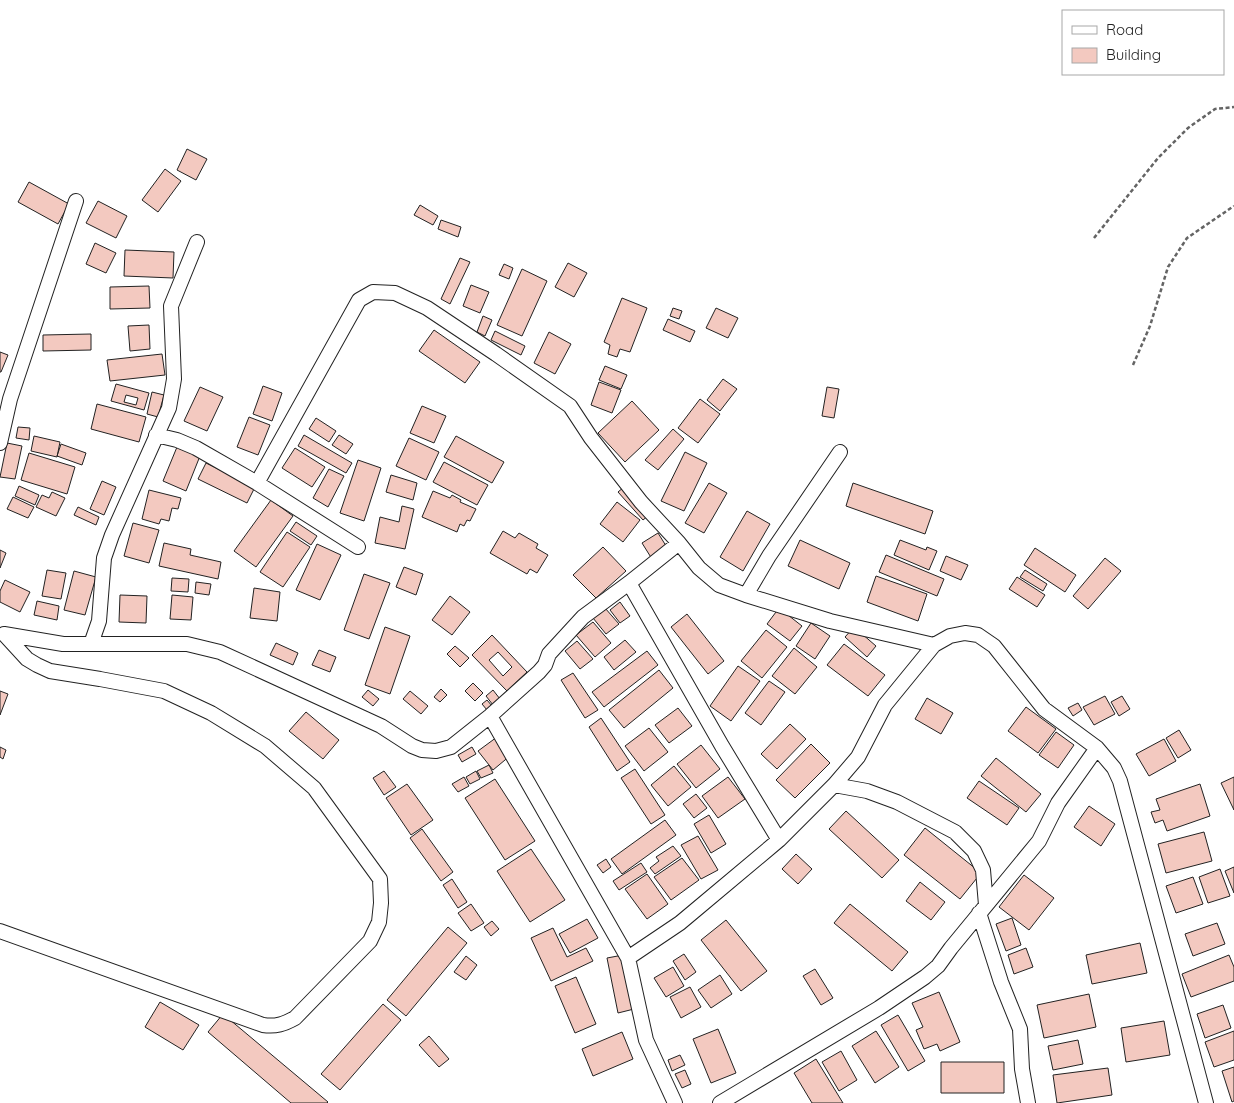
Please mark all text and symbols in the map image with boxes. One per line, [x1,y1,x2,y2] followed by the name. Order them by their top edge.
[1062,10,1224,75] legend
[1106,20,1143,39] text: Road
[1106,45,1161,64] text: Building

